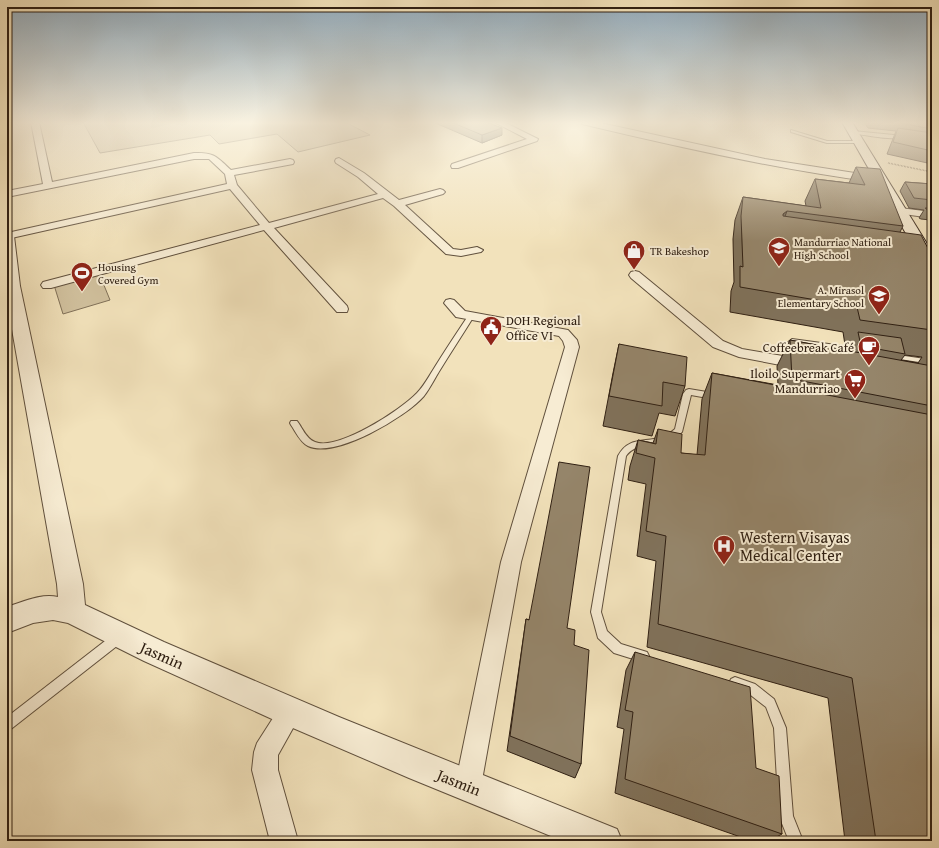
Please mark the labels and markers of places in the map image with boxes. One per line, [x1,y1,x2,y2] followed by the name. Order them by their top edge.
[794,234,891,263] place label: Mandurriao National High School
[766,235,792,268] school or university icon: Mandurriao National High School
[621,238,647,271] shop icon: TR Bakeshop
[650,243,709,259] place label: TR Bakeshop
[98,259,159,288] place label: Housing Covered Gym
[69,260,95,293] sports icon: Housing Covered Gym
[778,282,864,311] place label: A. Mirasol Elementary School
[866,283,892,316] school or university icon: A. Mirasol Elementary School
[506,311,581,345] place label: DOH Regional Office VI
[478,314,504,347] public building icon: DOH Regional Office VI
[856,334,882,367] cafe icon: Coffeebreak Café
[763,338,854,357] place label: Coffeebreak Café
[750,364,840,398] place label: Iloilo Supermart Mandurriao
[842,367,868,400] supermarket icon: Iloilo Supermart Mandurriao
[740,525,850,567] place label: Western Visayas Medical Center
[711,533,737,566] hospital icon: Western Visayas Medical Center

